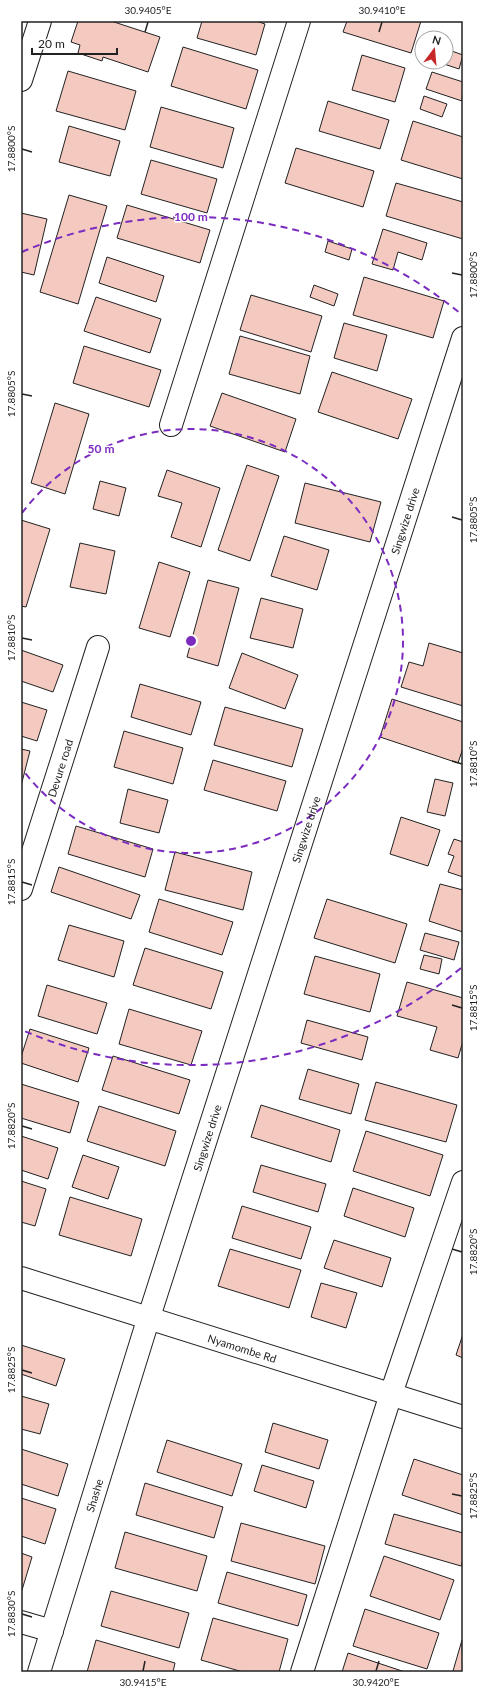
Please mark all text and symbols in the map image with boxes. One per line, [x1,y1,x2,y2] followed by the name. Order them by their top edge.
[124,4,172,16] text: 30.9405°E
[358,4,406,16] text: 30.9410°E
[32,30,117,56] scale bar
[414,30,454,70] north arrow
[431,32,443,47] text: N
[38,36,65,51] text: 20 m
[5,126,17,172] text: 17.8800°S
[174,209,208,224] text: 100 m
[467,252,479,298] text: 17.8800°S
[5,371,17,417] text: 17.8805°S
[88,441,114,456] text: 50 m
[388,485,421,556] street label: Singwize drive
[467,497,479,543] text: 17.8805°S
[5,615,17,661] text: 17.8810°S
[184,634,198,648] centre of rings
[44,737,75,798] street label: Devure road
[467,741,479,787] text: 17.8810°S
[289,794,322,864] street label: Singwize drive
[5,859,17,905] text: 17.8815°S
[467,985,479,1031] text: 17.8815°S
[190,1102,223,1173] street label: Singwize drive
[5,1103,17,1149] text: 17.8820°S
[467,1229,479,1275] text: 17.8820°S
[206,1331,278,1364] street label: Nyamombe Rd
[5,1347,17,1393] text: 17.8825°S
[467,1473,479,1519] text: 17.8825°S
[82,1477,105,1514] street label: Shashe
[5,1591,17,1637] text: 17.8830°S
[119,1676,167,1688] text: 30.9415°E
[352,1676,400,1688] text: 30.9420°E

